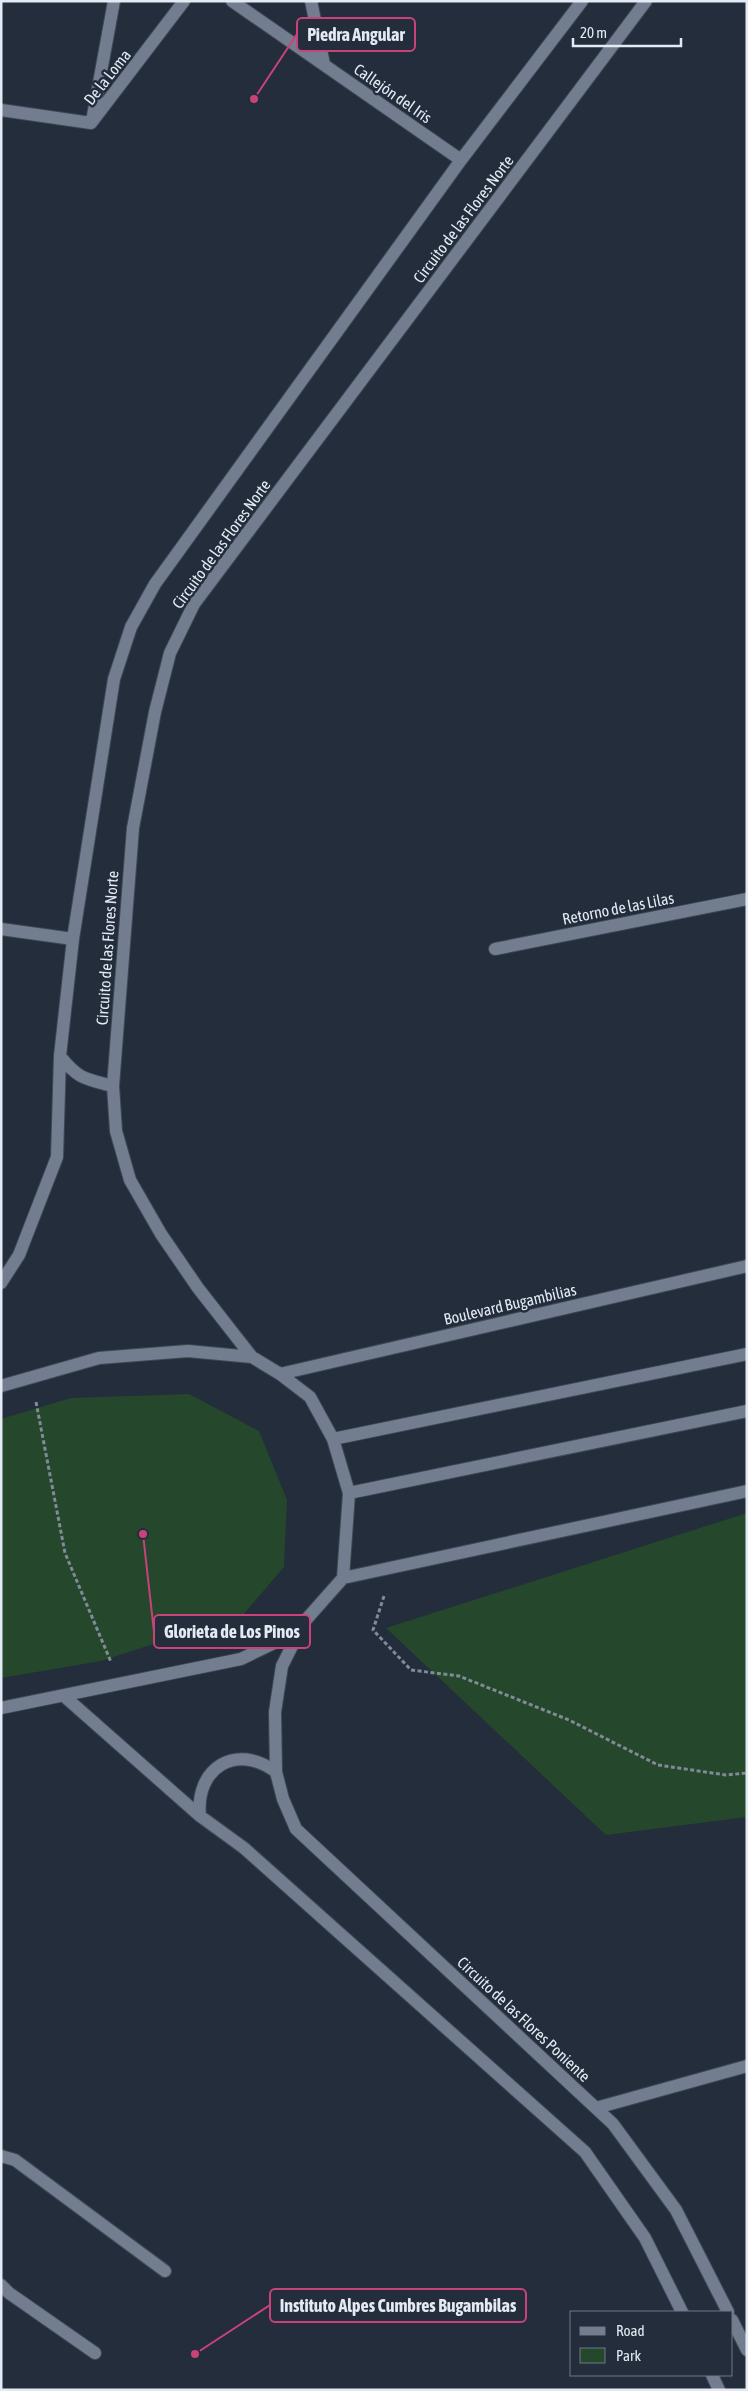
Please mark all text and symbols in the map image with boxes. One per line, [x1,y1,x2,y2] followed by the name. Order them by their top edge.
[573,15,680,47] scale bar
[297,18,415,51] callout: Piedra Angular
[307,24,405,45] text: Piedra Angular
[580,24,607,41] text: 20 m
[80,46,134,108] street label: De la Loma
[350,60,436,127] street label: Callejón del Iris
[409,152,517,286] street label: Circuito de las Flores Norte
[168,476,274,612] street label: Circuito de las Flores Norte
[93,870,121,1026] street label: Circuito de las Flores Norte
[561,888,676,928] street label: Retorno de las Lilas
[442,1280,579,1329] street label: Boulevard Bugambilias
[154,1615,310,1648] callout: Glorieta de Los Pinos
[164,1621,301,1642] text: Glorieta de Los Pinos
[454,1953,594,2085] street label: Circuito de las Flores Poniente
[270,2289,526,2322] callout: Instituto Alpes Cumbres Bugambilas
[280,2295,517,2316] text: Instituto Alpes Cumbres Bugambilas
[570,2311,733,2376] legend
[616,2322,645,2339] text: Road
[616,2347,641,2364] text: Park

